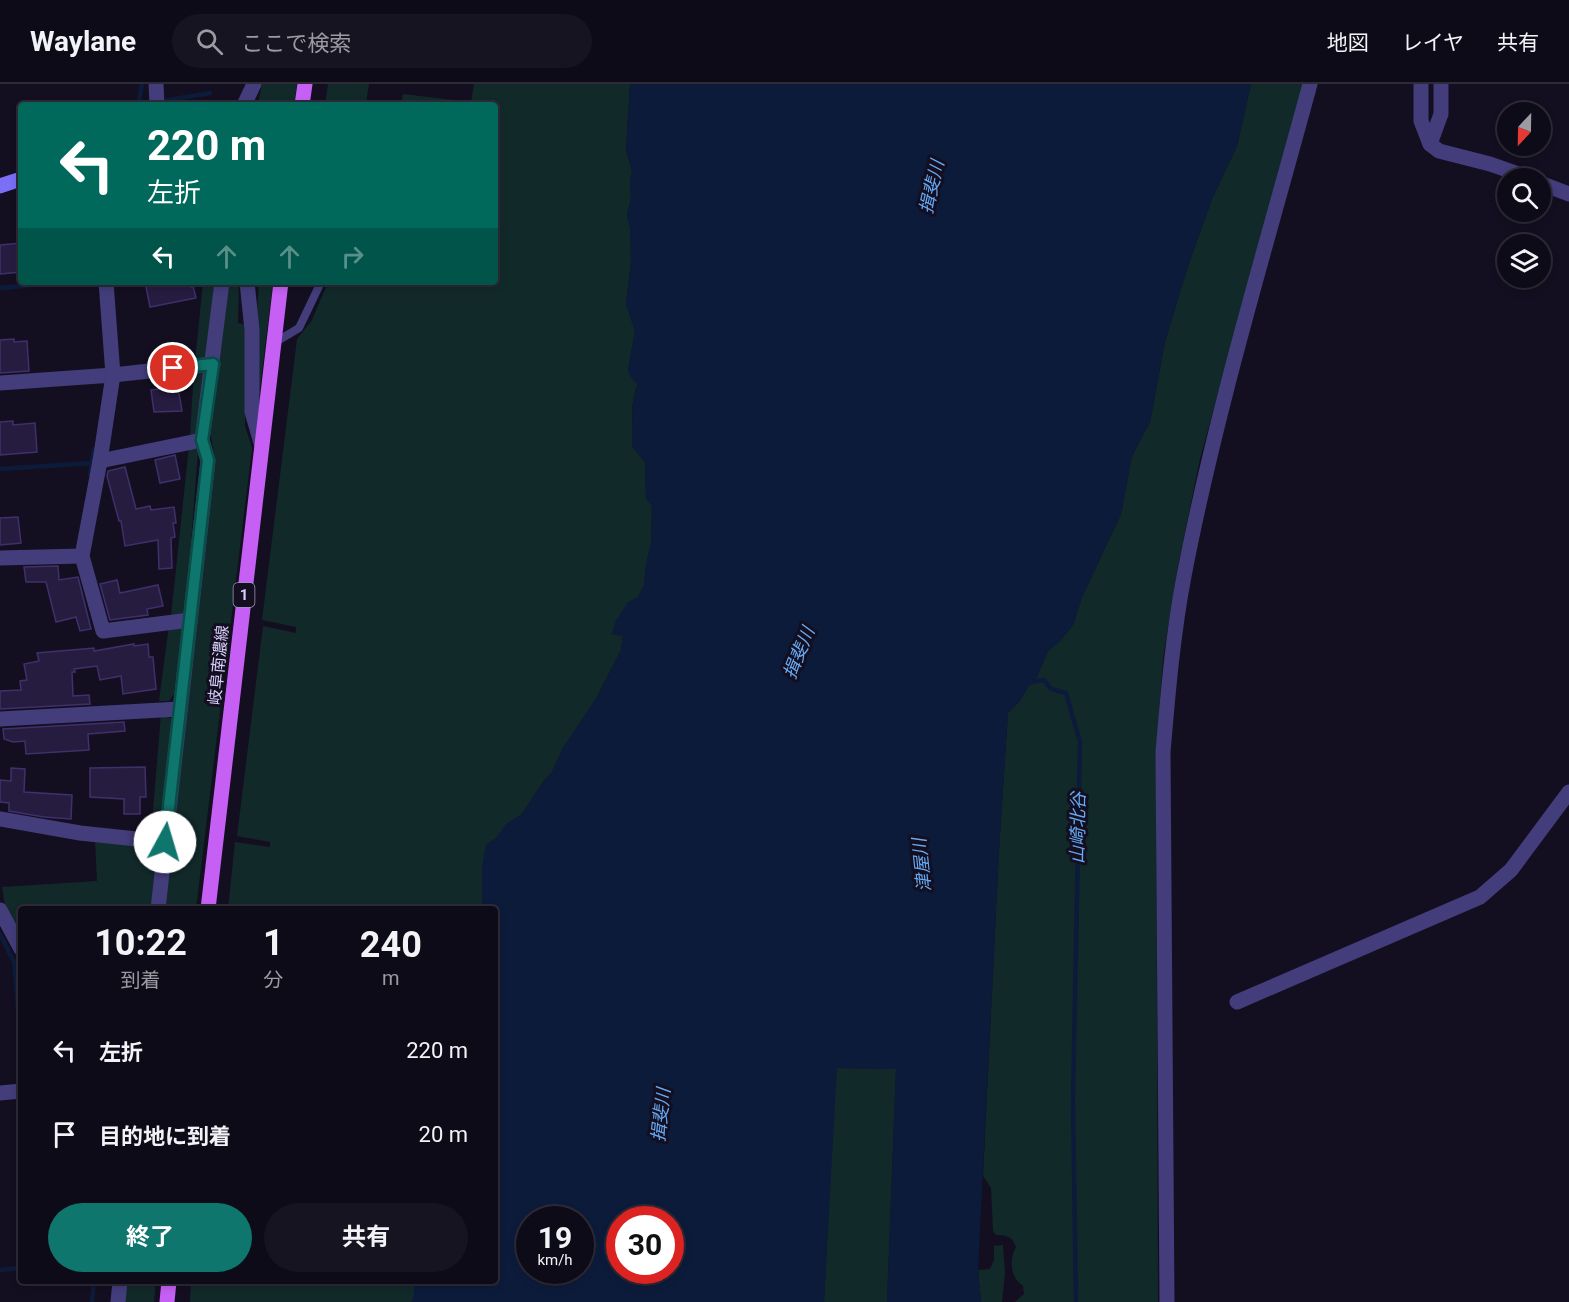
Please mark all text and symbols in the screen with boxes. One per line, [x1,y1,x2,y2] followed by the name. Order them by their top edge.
[172,14,592,68] search box
[30,25,136,58] text: Waylane
[193,25,226,58] icon: search
[241,31,351,56] text: ここで検索
[1327,31,1369,55] text: 地図
[1402,31,1464,55] text: レイヤ
[1497,31,1539,55] text: 共有
[1497,102,1551,156] north arrow
[1497,102,1551,288] map controls
[147,121,266,170] text: 220 m
[48,126,126,204] icon: left
[915,156,948,216] water label: 揖斐川
[1497,168,1551,222] button: search
[147,177,201,209] text: 左折
[1497,234,1551,288] button: layers
[147,240,180,273] icon: left
[210,240,243,273] icon: ahead
[273,240,306,273] icon: ahead
[336,240,369,273] icon: right
[147,342,198,393] pin
[156,351,189,384] icon: arrive
[234,583,254,607] road number: 1
[779,622,819,682] water label: 揖斐川
[205,624,232,706] street label: 岐阜南濃線
[1066,790,1089,864] water label: 山崎北谷
[133,810,197,874] position arrow
[908,835,935,893] water label: 津屋川
[94,922,187,964] text: 10:22
[263,922,284,964] text: 1
[360,924,422,966] text: 240
[382,966,400,990] text: m
[121,968,161,992] text: 到着
[263,968,283,992] text: 分
[48,1034,81,1067] icon: left
[406,1038,468,1063] text: 220 m
[99,1040,143,1065] text: 左折
[647,1085,674,1143] water label: 揖斐川
[48,1118,81,1151] icon: arrive
[419,1122,468,1147] text: 20 m
[99,1124,231,1149] text: 目的地に到着
[48,1203,252,1272] button: 終了
[264,1203,468,1272] button: 共有
[606,1206,684,1284] speed limit sign: 30
[538,1220,572,1255] text: 19
[537,1251,573,1269] text: km/h

